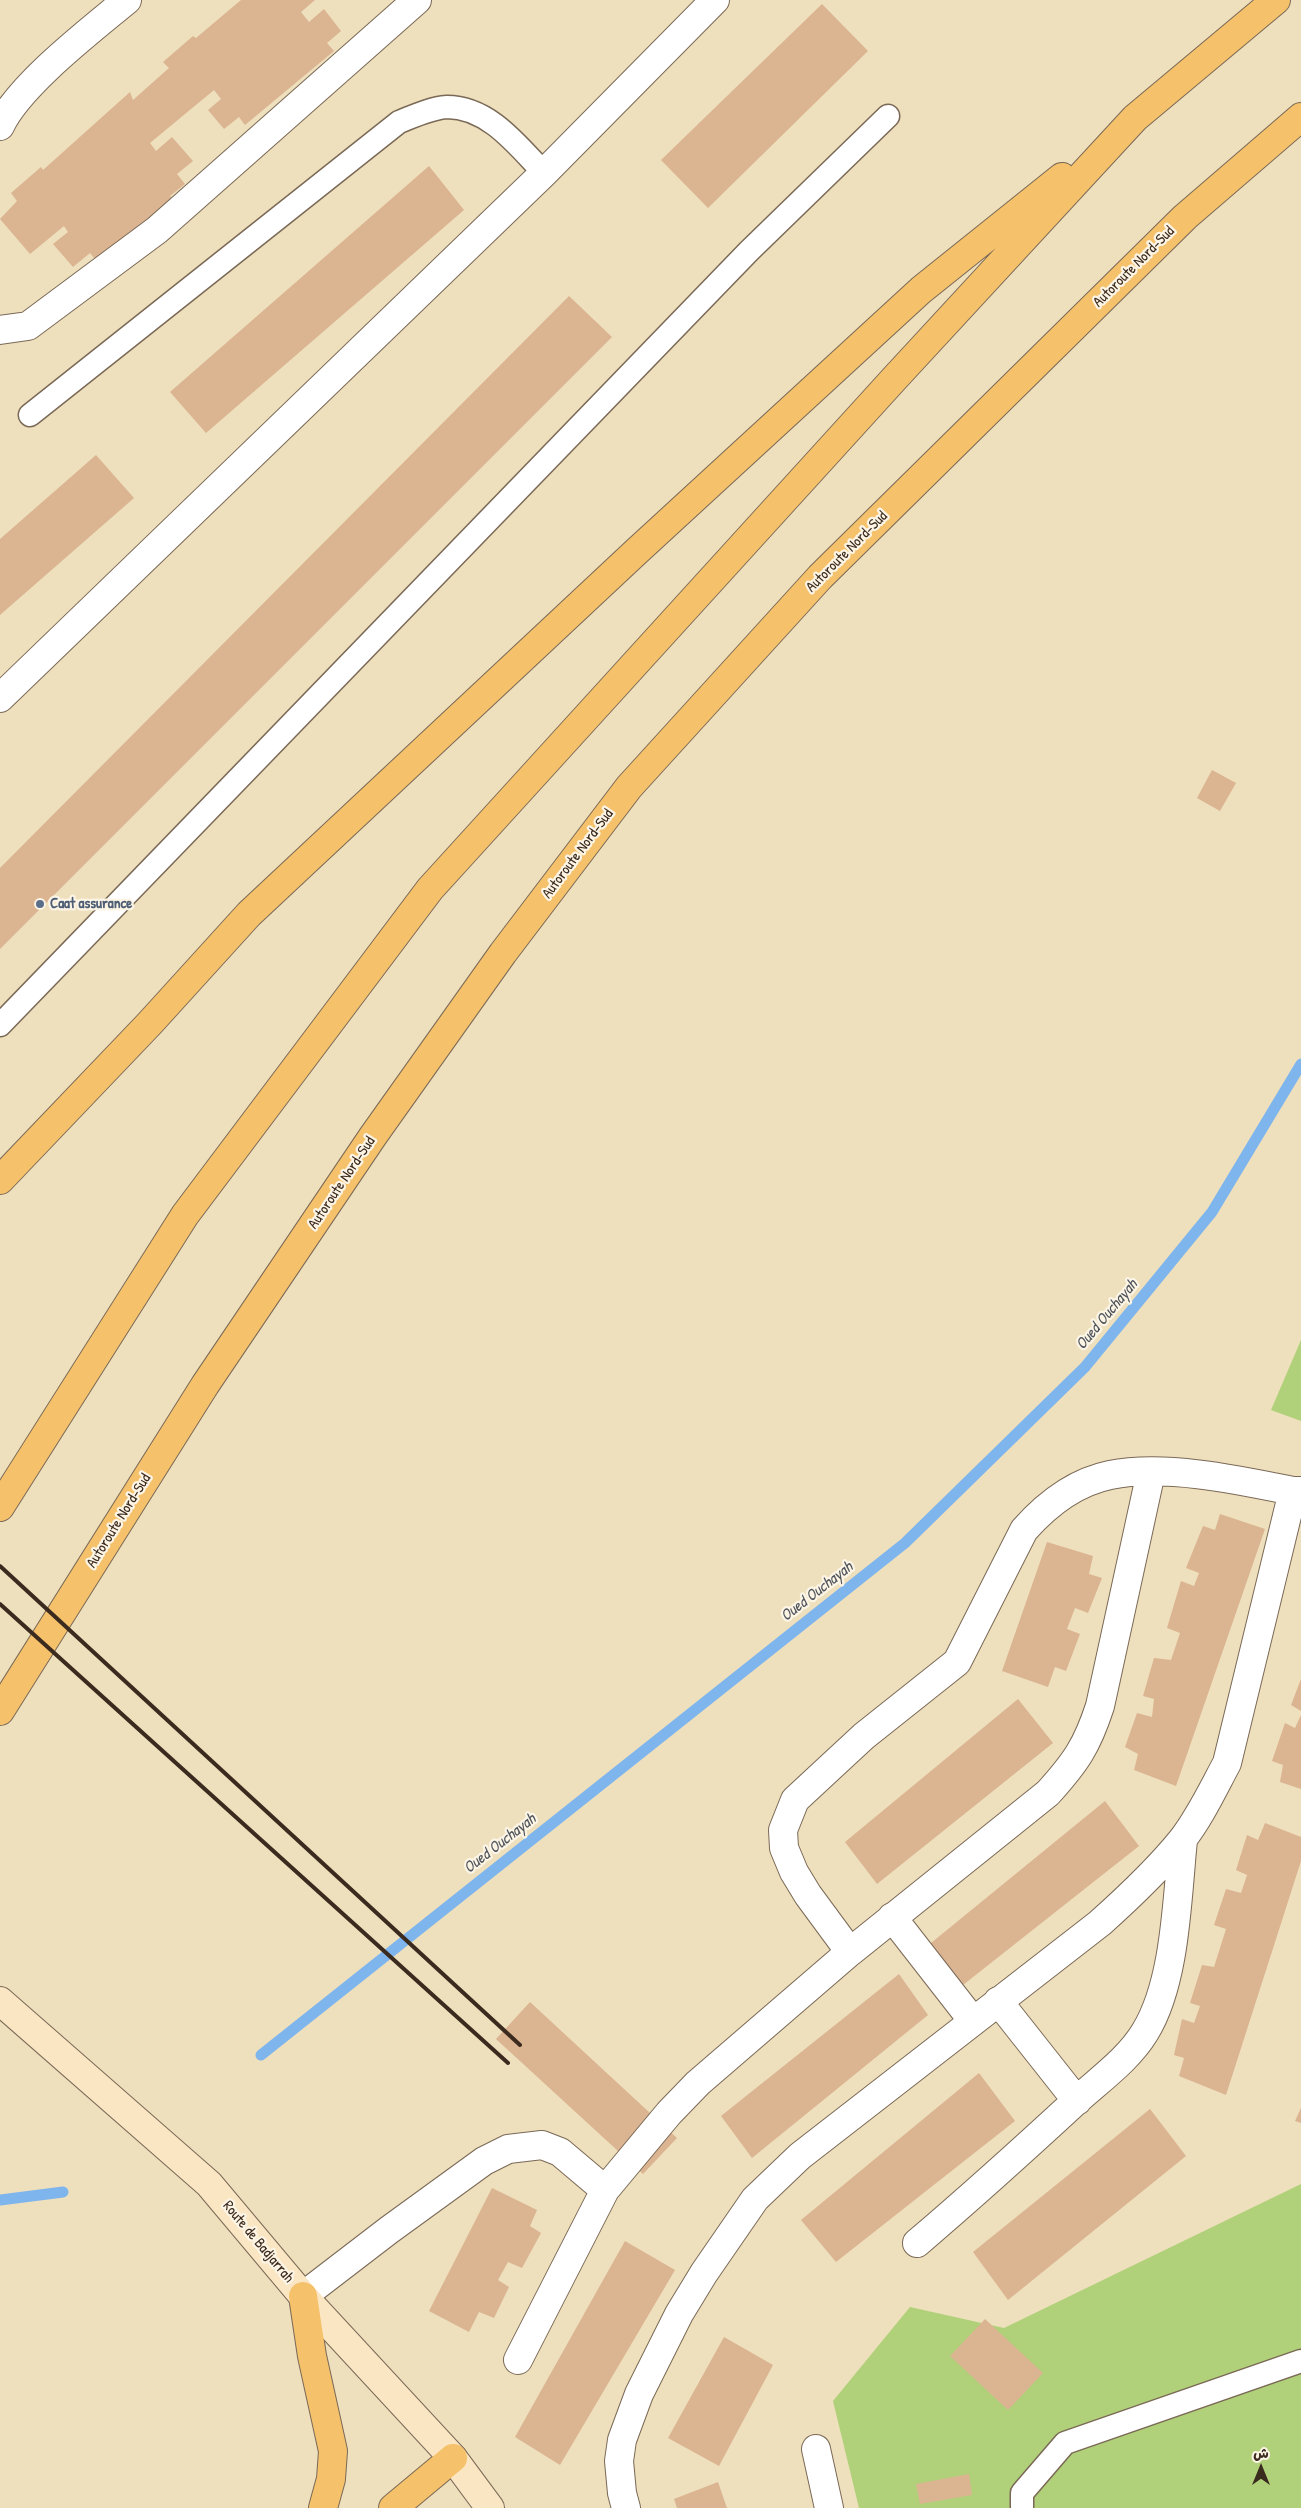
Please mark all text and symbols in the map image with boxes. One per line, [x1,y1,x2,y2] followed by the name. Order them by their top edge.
[1090,223,1178,311] street label: Autoroute Nord-Sud
[803,508,891,596] street label: Autoroute Nord-Sud
[539,806,617,902] street label: Autoroute Nord-Sud
[50,895,132,913] place label: Caat assurance
[34,898,46,910] marker: Caat assurance
[305,1133,379,1233] street label: Autoroute Nord-Sud
[1072,1276,1142,1354] water label: Oued Ouchayah
[83,1471,155,1571] street label: Autoroute Nord-Sud
[777,1558,857,1626] water label: Oued Ouchayah
[460,1810,540,1878] water label: Oued Ouchayah
[219,2197,297,2287] street label: Route de Badjarrah
[1236,2443,1286,2493] north arrow
[1253,2443,1269,2462] text: ش

